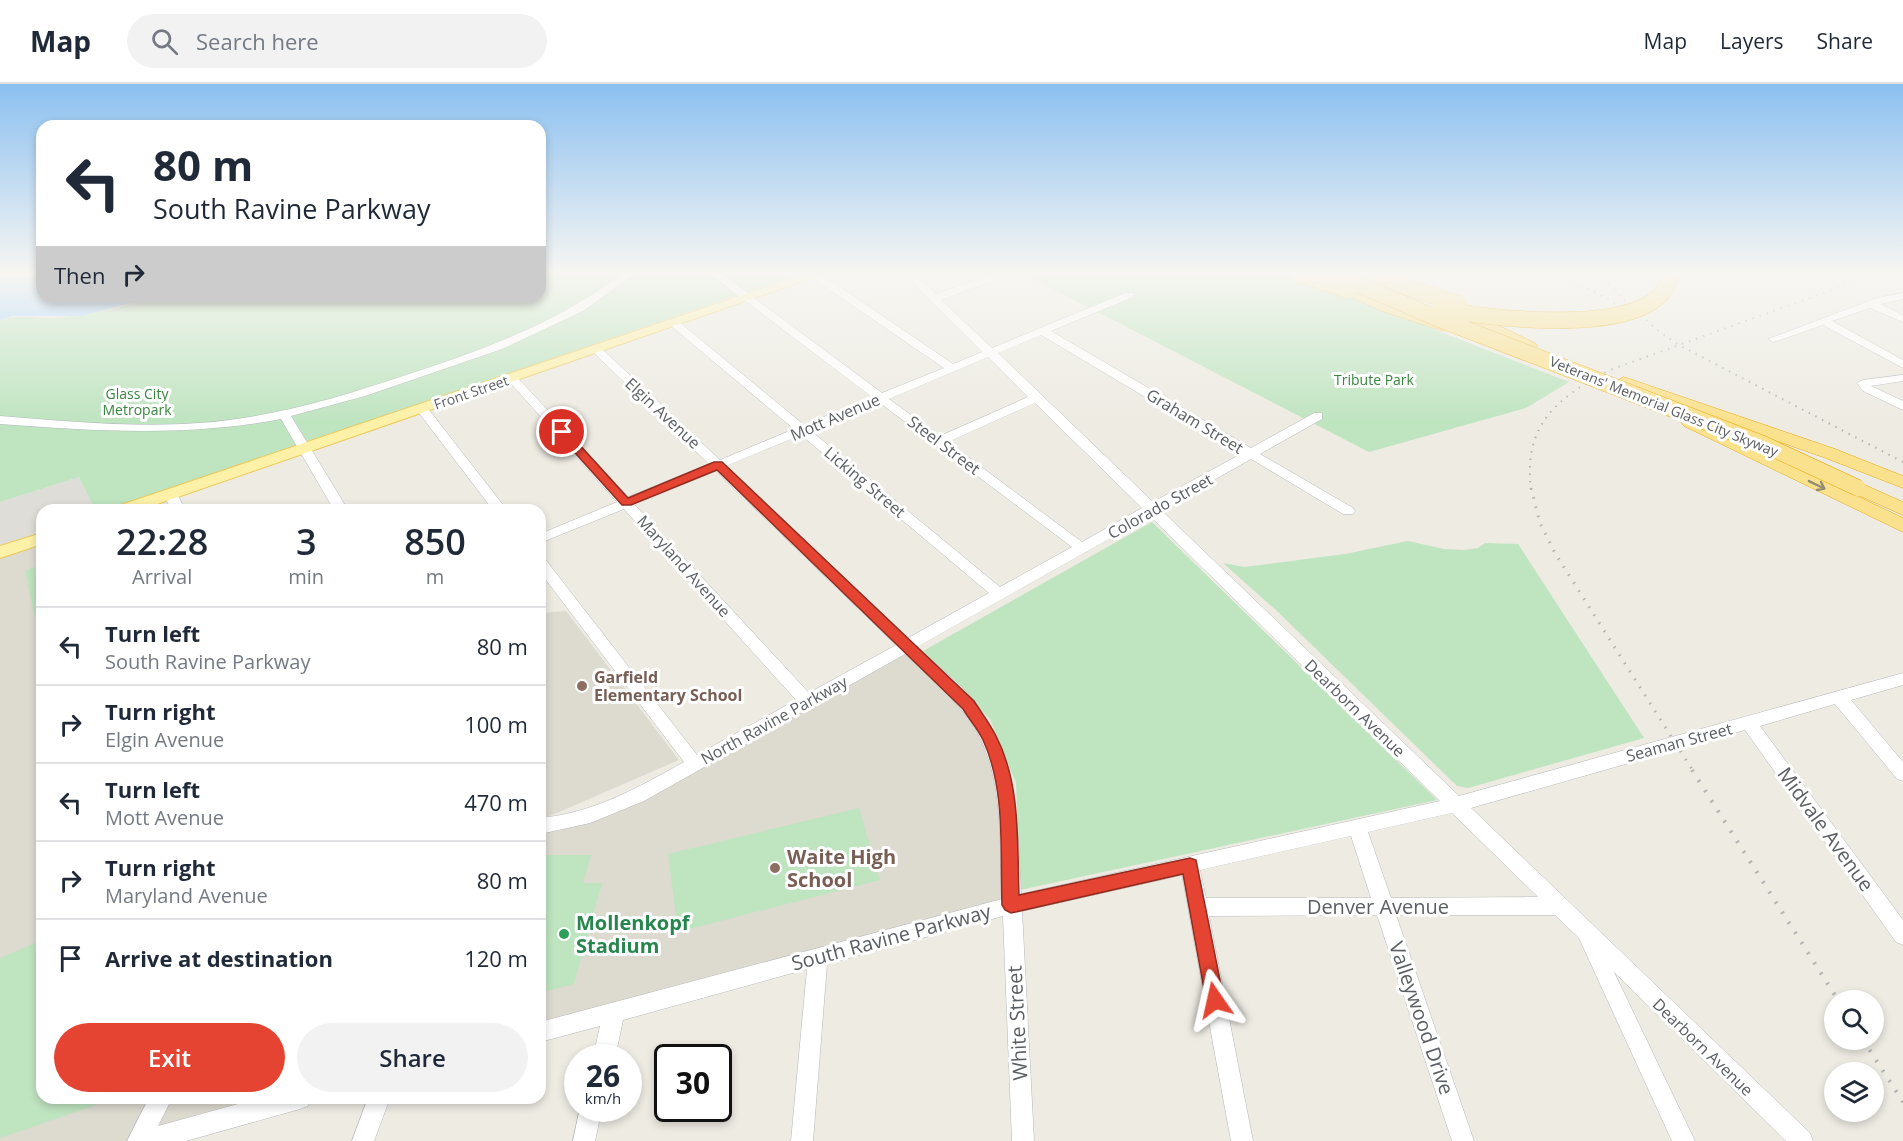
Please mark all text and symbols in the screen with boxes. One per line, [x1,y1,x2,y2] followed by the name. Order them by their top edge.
[127,14,547,68] search box
[30,22,91,60] text: Map
[148,25,181,58] icon: search
[196,26,319,56] text: Search here
[1644,27,1687,55] text: Map
[1720,27,1784,55] text: Layers
[1817,27,1873,55] text: Share
[153,136,253,193] text: 80 m
[54,144,132,222] icon: left
[153,190,430,227] text: South Ravine Parkway
[117,258,150,291] icon: right
[54,260,105,290] text: Then
[1547,351,1782,461] street label: Veterans' Memorial Glass City Skyway
[431,370,511,414] street label: Front Street
[1334,370,1415,389] park label: Tribute Park
[621,372,705,454] street label: Elgin Avenue
[1142,383,1248,459] street label: Graham Street
[102,384,172,419] park label: Glass City Metropark
[787,388,883,446] street label: Mott Avenue
[536,406,587,457] pin
[903,411,985,480] street label: Steel Street
[545,415,578,448] icon: arrive
[820,441,911,523] street label: Licking Street
[1103,468,1217,544] street label: Colorado Street
[1808,480,1826,491] one-way arrow
[632,510,736,622] street label: Maryland Avenue
[116,517,208,566] text: 22:28
[296,517,317,566] text: 3
[404,517,466,566] text: 850
[132,563,192,590] text: Arrival
[288,563,324,590] text: min
[426,563,444,590] text: m
[105,618,200,648] text: Turn left
[54,630,87,663] icon: left
[477,631,528,661] text: 80 m
[105,648,311,675] text: South Ravine Parkway
[1300,654,1410,762] street label: Dearborn Avenue
[594,666,742,706] place label: Garfield Elementary School
[697,670,852,769] street label: North Ravine Parkway
[575,679,589,693] marker: Garfield Elementary School
[105,696,216,726] text: Turn right
[54,708,87,741] icon: right
[464,709,528,739] text: 100 m
[1624,717,1735,767] street label: Seaman Street
[105,726,224,753] text: Elgin Avenue
[1772,761,1880,897] street label: Midvale Avenue
[105,774,200,804] text: Turn left
[54,786,87,819] icon: left
[464,787,528,817] text: 470 m
[105,804,224,831] text: Mott Avenue
[787,843,896,893] place label: Waite High School
[105,852,216,882] text: Turn right
[768,861,782,875] marker: Waite High School
[54,864,87,897] icon: right
[477,865,528,895] text: 80 m
[105,882,268,909] text: Maryland Avenue
[1307,893,1449,920] street label: Denver Avenue
[788,897,995,977] street label: South Ravine Parkway
[576,909,691,959] place label: Mollenkopf Stadium
[557,927,571,941] marker: Mollenkopf Stadium
[1383,938,1461,1098] street label: Valleywood Drive
[54,942,87,975] icon: arrive
[105,943,333,973] text: Arrive at destination
[464,943,528,973] text: 120 m
[1001,965,1033,1081] street label: White Street
[1183,968,1247,1032] position arrow
[1824,990,1884,1122] map controls
[1824,990,1884,1050] button: search
[1648,993,1758,1101] street label: Dearborn Avenue
[54,1023,285,1092] button: Exit
[297,1023,528,1092] button: Share
[654,1044,732,1122] speed limit sign: 30
[586,1055,620,1096] text: 26
[1824,1062,1884,1122] button: layers
[585,1088,621,1108] text: km/h

